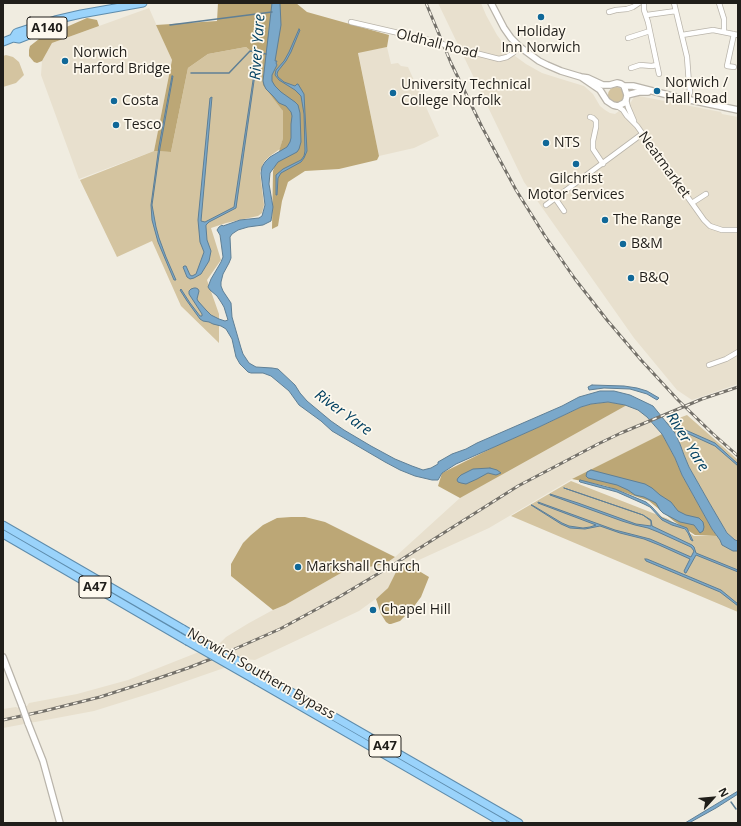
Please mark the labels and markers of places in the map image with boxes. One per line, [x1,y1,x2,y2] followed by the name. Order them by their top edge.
[536,12,546,22] marker: Holiday Inn Norwich
[501,24,581,56] place label: Holiday Inn Norwich
[73,45,170,78] place label: Norwich Harford Bridge
[60,56,70,66] marker: Norwich Harford Bridge
[665,75,728,108] place label: Norwich / Hall Road
[401,77,531,110] place label: University Technical College Norfolk
[652,86,662,96] marker: Norwich / Hall Road
[388,88,398,98] marker: University Technical College Norfolk
[122,93,159,109] place label: Costa
[109,96,119,106] marker: Costa
[124,117,161,133] place label: Tesco
[111,120,121,130] marker: Tesco
[554,135,580,151] place label: NTS
[541,138,551,148] marker: NTS
[571,159,581,169] marker: Gilchrist Motor Services
[528,171,624,204] place label: Gilchrist Motor Services
[613,212,681,228] place label: The Range
[600,215,610,225] marker: The Range
[631,236,663,252] place label: B&M
[618,239,628,249] marker: B&M
[639,270,669,286] place label: B&Q
[626,273,636,283] marker: B&Q
[306,559,420,575] place label: Markshall Church
[293,562,303,572] marker: Markshall Church
[381,602,451,618] place label: Chapel Hill
[368,605,378,615] marker: Chapel Hill

